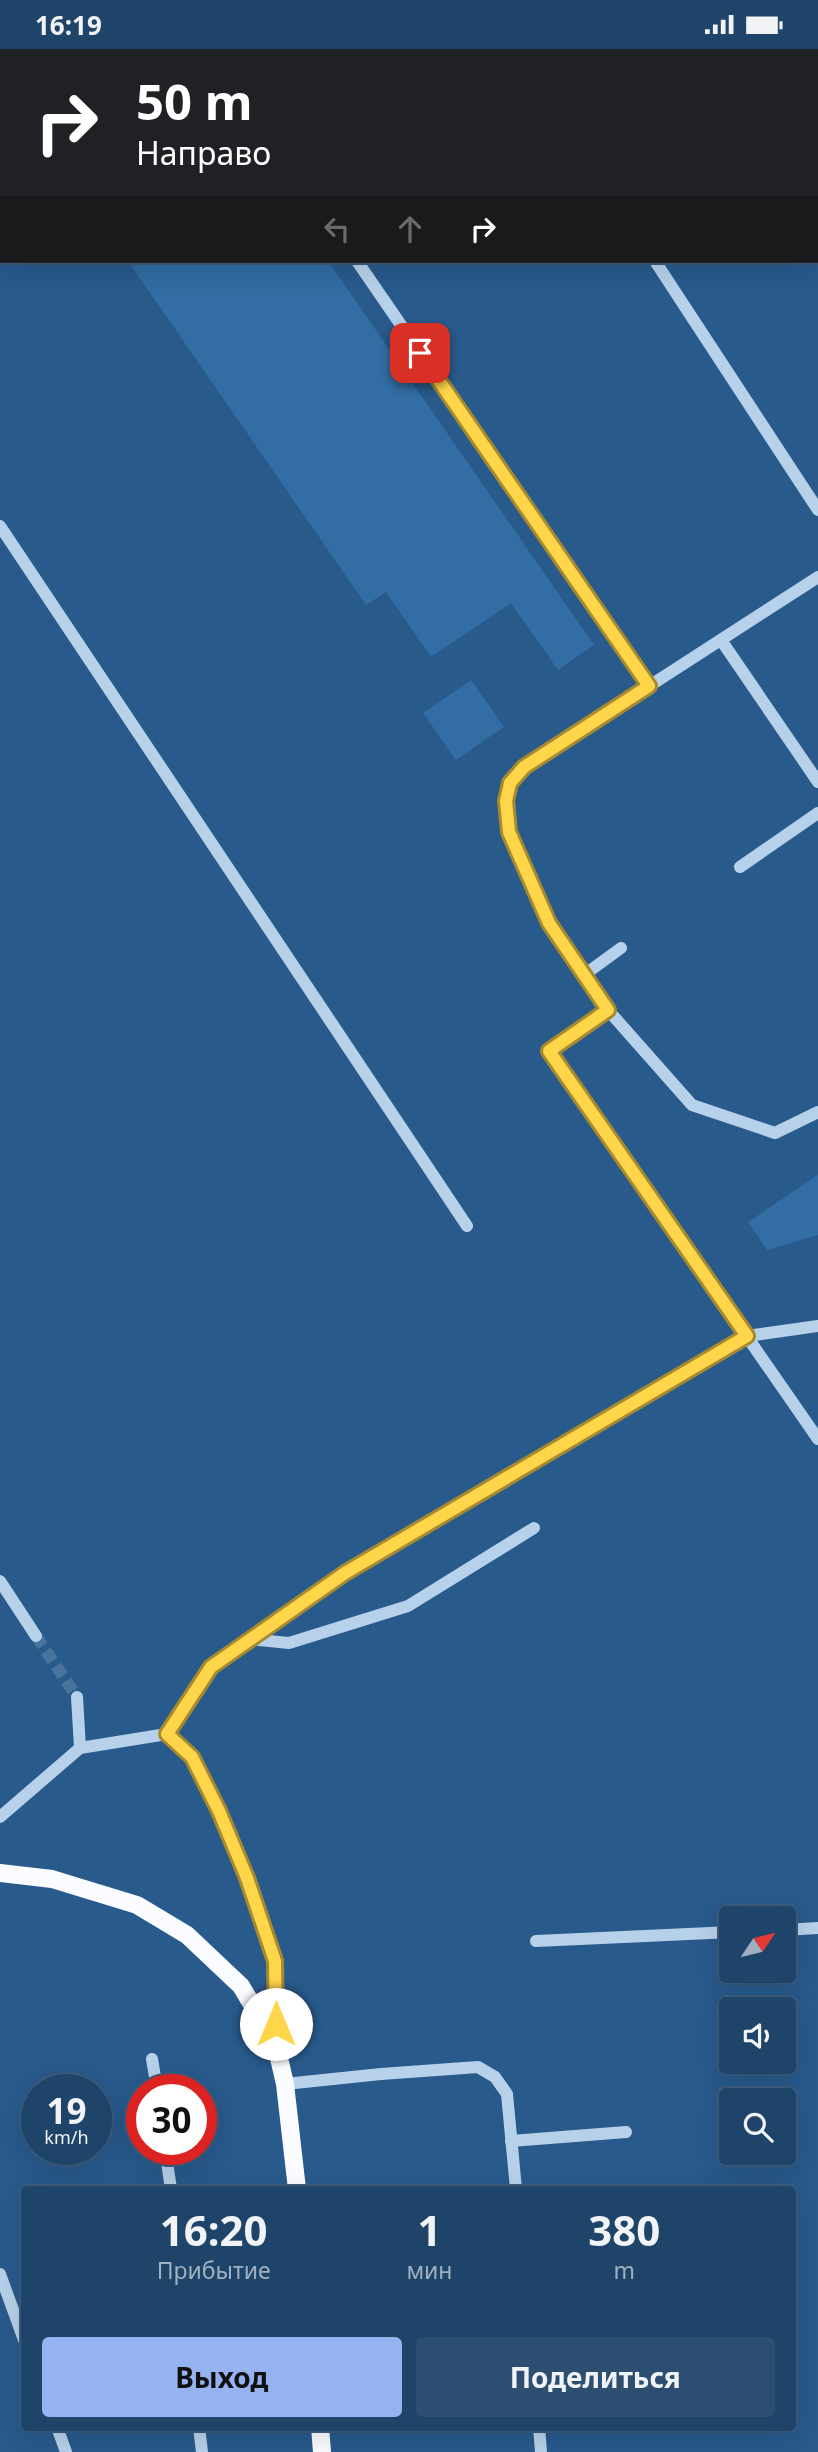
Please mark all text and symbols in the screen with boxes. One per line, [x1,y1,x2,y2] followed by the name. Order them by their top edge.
[35,7,102,43] text: 16:19
[136,68,253,134] text: 50 m
[21,77,112,168] icon: right
[136,131,271,174] text: Направо
[318,210,356,248] icon: left
[391,210,429,248] icon: ahead
[464,210,502,248] icon: right
[390,323,450,383] pin
[401,334,439,372] icon: arrive
[719,1906,796,1983] north arrow
[719,1906,796,2165] map controls
[239,1987,313,2061] position arrow
[719,1997,796,2074] button: sound
[126,2074,217,2165] speed limit sign: 30
[46,2087,87,2134] text: 19
[719,2088,796,2165] button: search
[44,2125,89,2149] text: km/h
[160,2201,268,2258] text: 16:20
[417,2201,441,2258] text: 1
[588,2201,660,2258] text: 380
[157,2254,271,2286] text: Прибытие
[406,2254,452,2286] text: мин
[613,2254,635,2286] text: m
[42,2337,402,2417] button: Выход
[416,2337,775,2417] button: Поделиться

